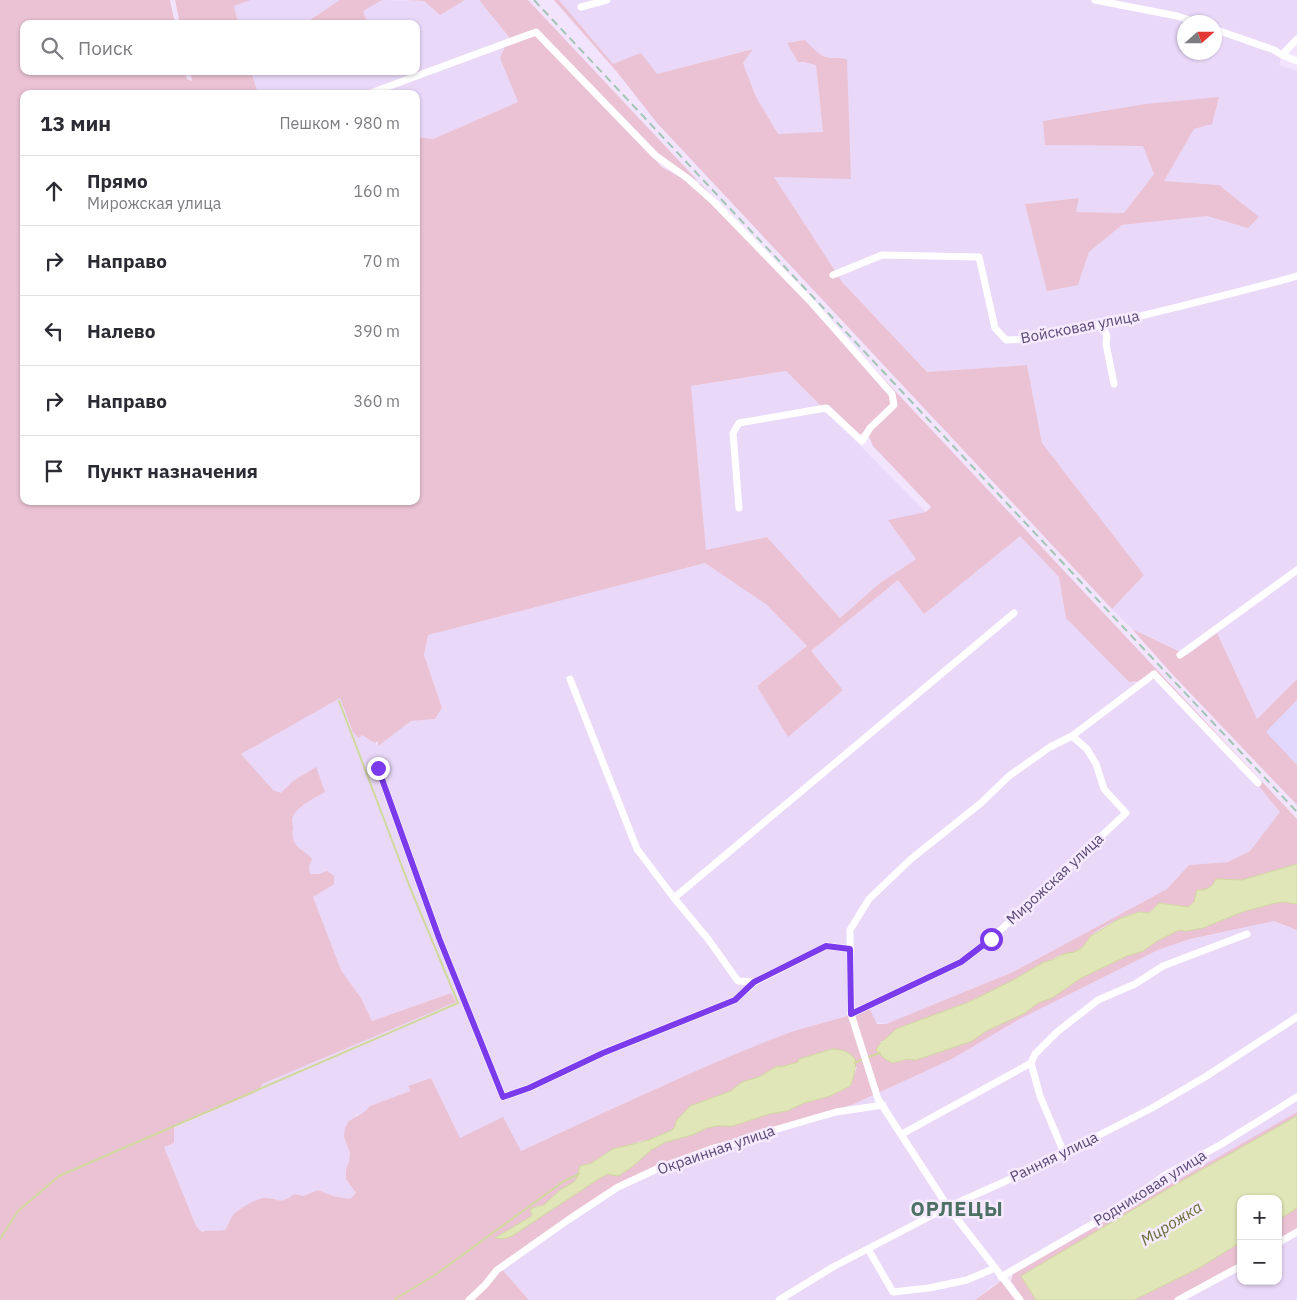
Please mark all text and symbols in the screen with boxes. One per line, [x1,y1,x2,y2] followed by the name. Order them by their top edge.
[1177,15,1222,60] north arrow
[20,20,420,75] search box
[38,34,66,62] icon: search
[78,36,133,60] text: Поиск
[40,109,111,137] text: 13 мин
[279,113,400,133] text: Пешком · 980 m
[87,169,148,193] text: Прямо
[40,177,68,205] icon: ahead
[353,181,400,201] text: 160 m
[87,193,221,213] text: Мирожская улица
[40,247,68,275] icon: right
[87,249,167,273] text: Направо
[363,251,400,271] text: 70 m
[1019,306,1141,347] street label: Войсковая улица
[40,317,68,345] icon: left
[87,319,156,343] text: Налево
[353,321,400,341] text: 390 m
[40,387,68,415] icon: right
[87,389,167,413] text: Направо
[353,391,400,411] text: 360 m
[40,457,68,485] icon: arrive
[87,459,258,483] text: Пункт назначения
[367,757,390,780] route end
[1002,829,1107,929] street label: Мирожская улица
[980,928,1003,951] route start
[655,1120,777,1179] street label: Окраинная улица
[1007,1127,1101,1186] street label: Ранняя улица
[1090,1145,1210,1230] street label: Родниковая улица
[910,1195,1004,1222] district label: ОРЛЕЦЫ
[1237,1195,1282,1285] map controls
[1237,1195,1282,1240] button: +
[1137,1196,1205,1250] water label: Мирожка
[1237,1240,1282,1285] button: −

